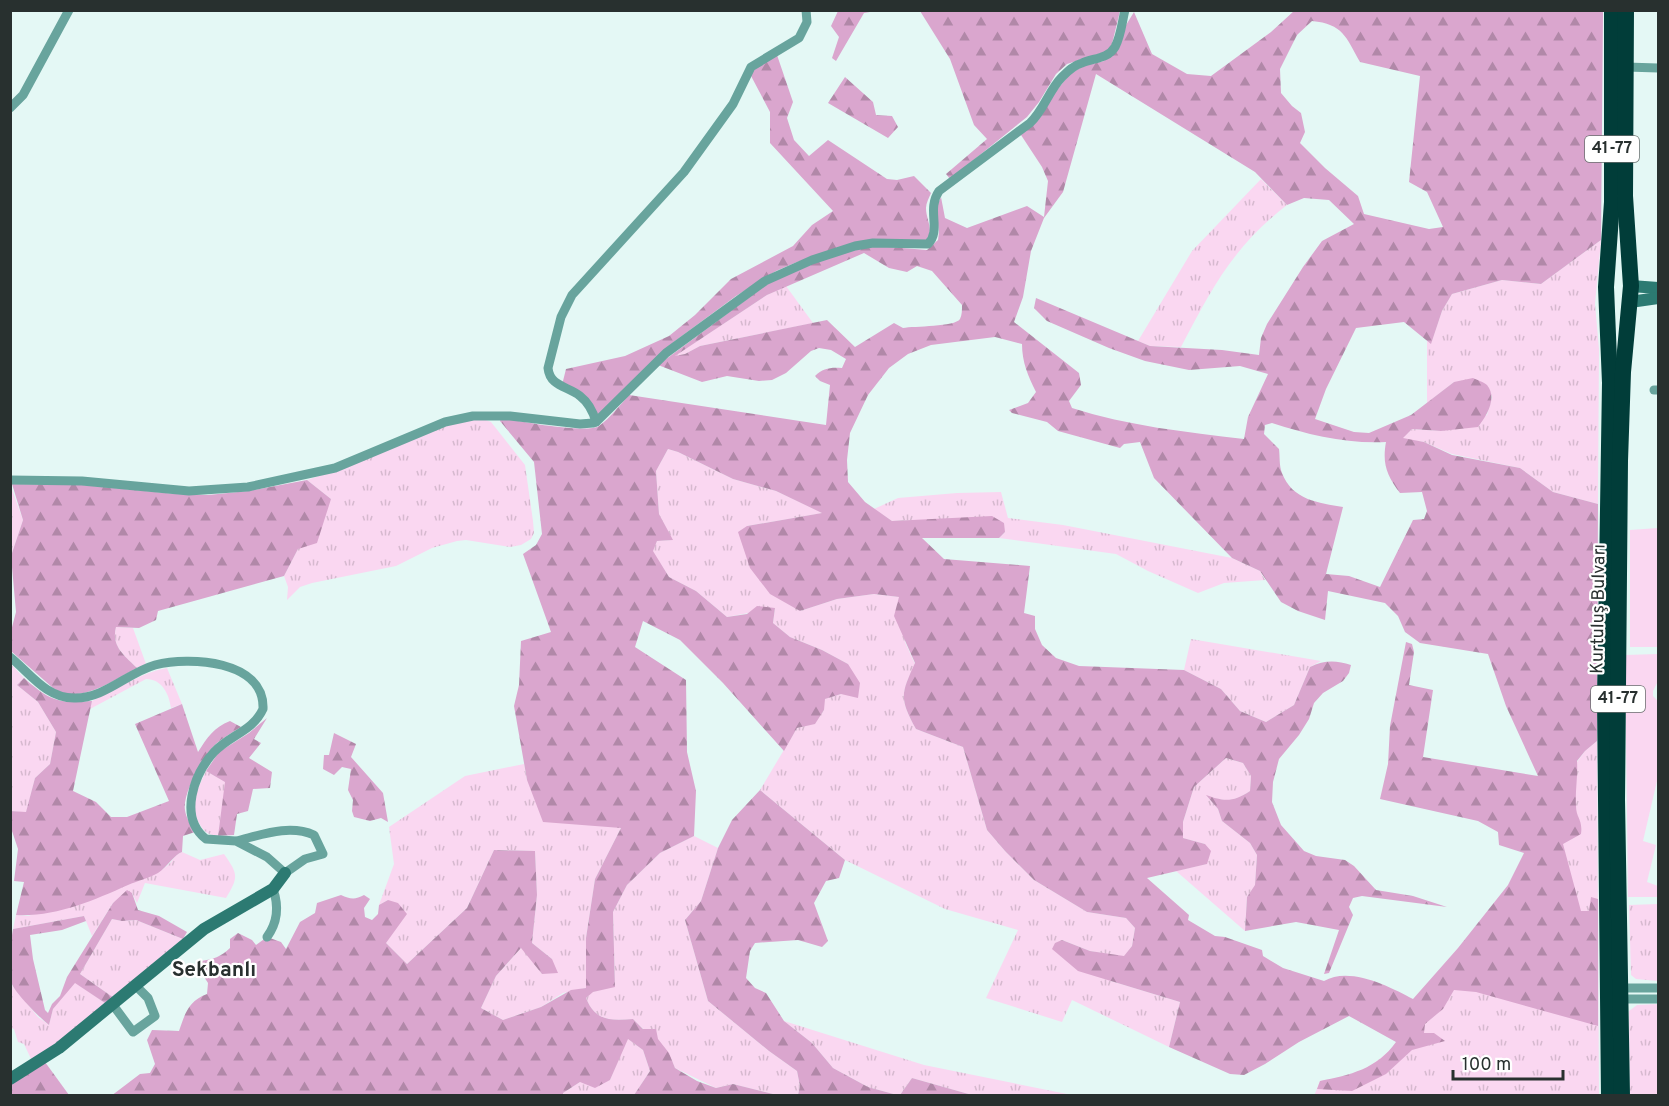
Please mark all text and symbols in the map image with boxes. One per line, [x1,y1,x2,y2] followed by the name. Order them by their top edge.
[1585,136,1639,162] road number: 41-77
[1586,544,1612,674] street label: Kurtuluş Bulvarı
[1591,686,1645,712] road number: 41-77
[172,957,256,984] district label: Sekbanlı
[1453,1043,1562,1081] scale bar
[1462,1054,1511,1077] text: 100 m

